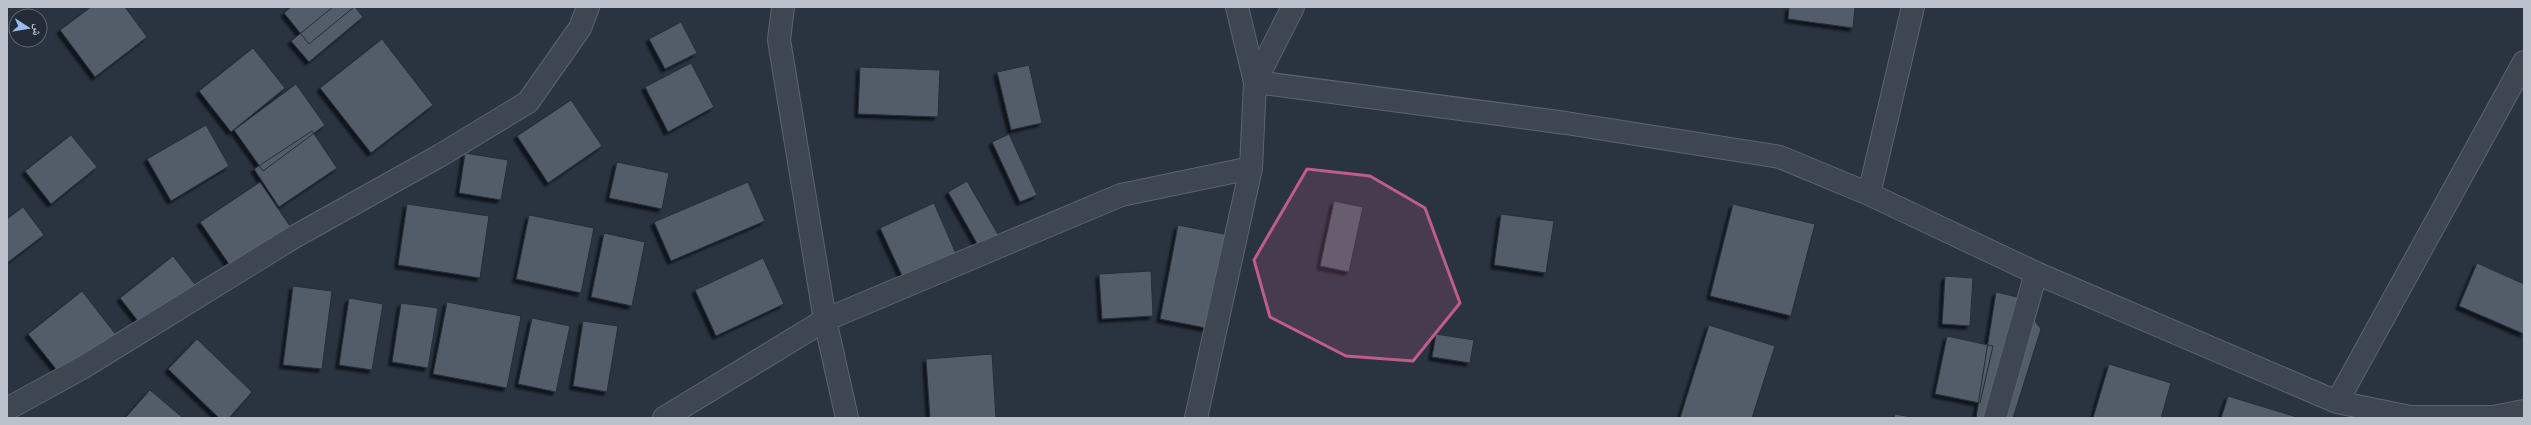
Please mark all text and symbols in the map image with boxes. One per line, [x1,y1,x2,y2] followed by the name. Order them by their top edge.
[8,8,48,48] north arrow
[29,23,46,38] text: ش

